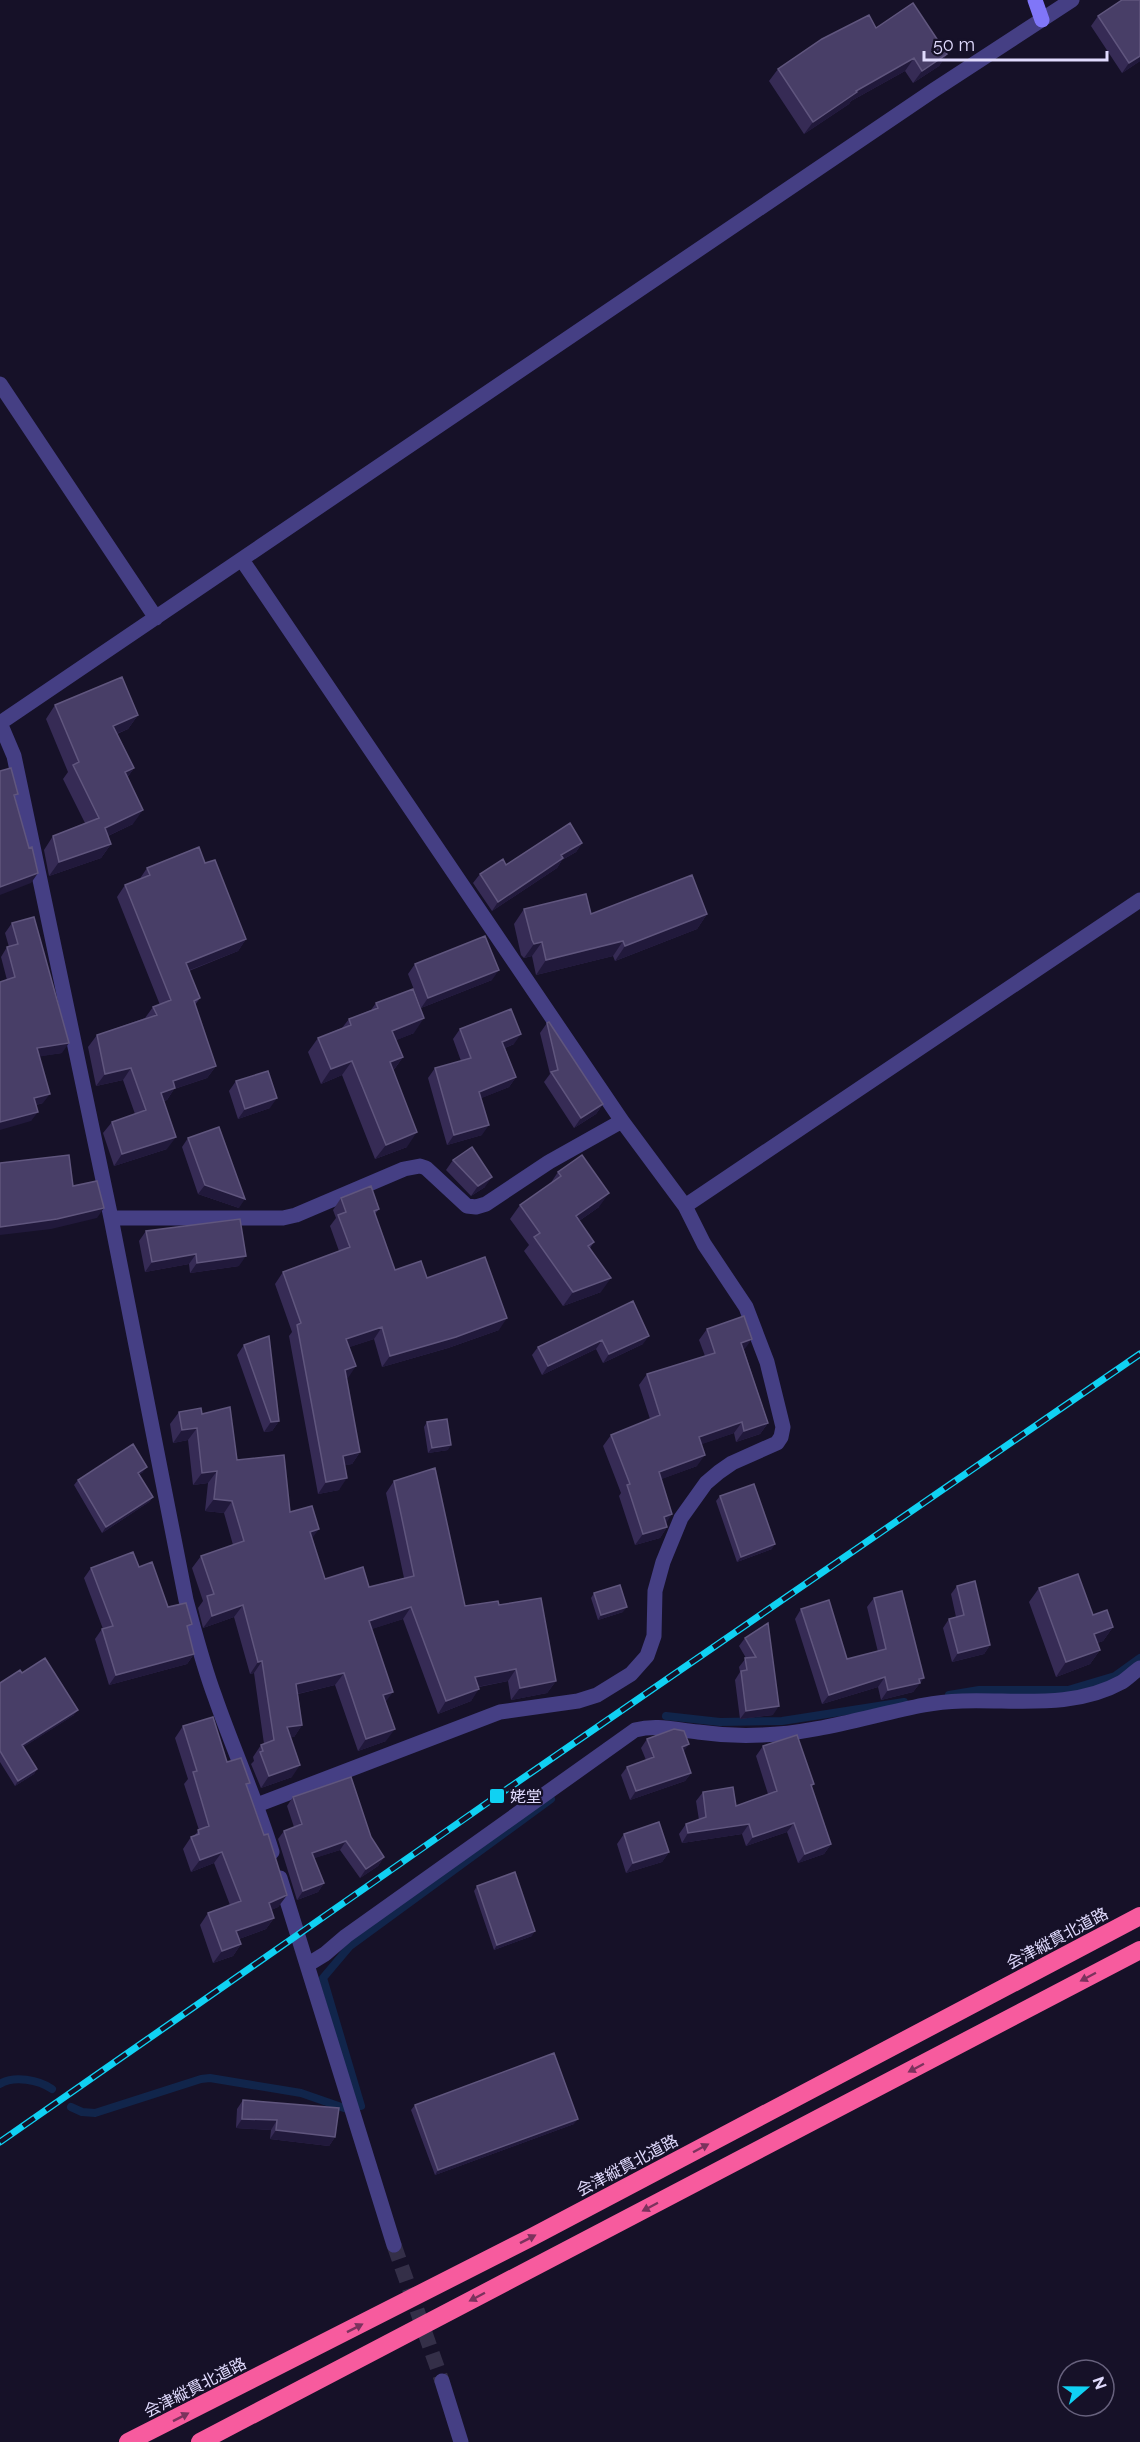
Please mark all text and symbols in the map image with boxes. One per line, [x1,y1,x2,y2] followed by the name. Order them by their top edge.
[924,24,1107,62] scale bar
[933,34,975,55] text: 50 m
[488,1787,506,1805] marker: 姥堂
[510,1787,542,1806] place label: 姥堂
[1003,1904,1111,1973] street label: 会津縦貫北道路
[1080,1972,1097,1982] one-way arrow
[907,2063,924,2073] one-way arrow
[573,2131,681,2200] street label: 会津縦貫北道路
[692,2143,709,2153] one-way arrow
[641,2202,658,2212] one-way arrow
[520,2234,537,2244] one-way arrow
[468,2292,486,2302] one-way arrow
[346,2323,363,2333] one-way arrow
[141,2354,249,2421] street label: 会津縦貫北道路
[1056,2358,1116,2418] north arrow
[1089,2374,1111,2392] text: N
[173,2412,190,2422] one-way arrow

